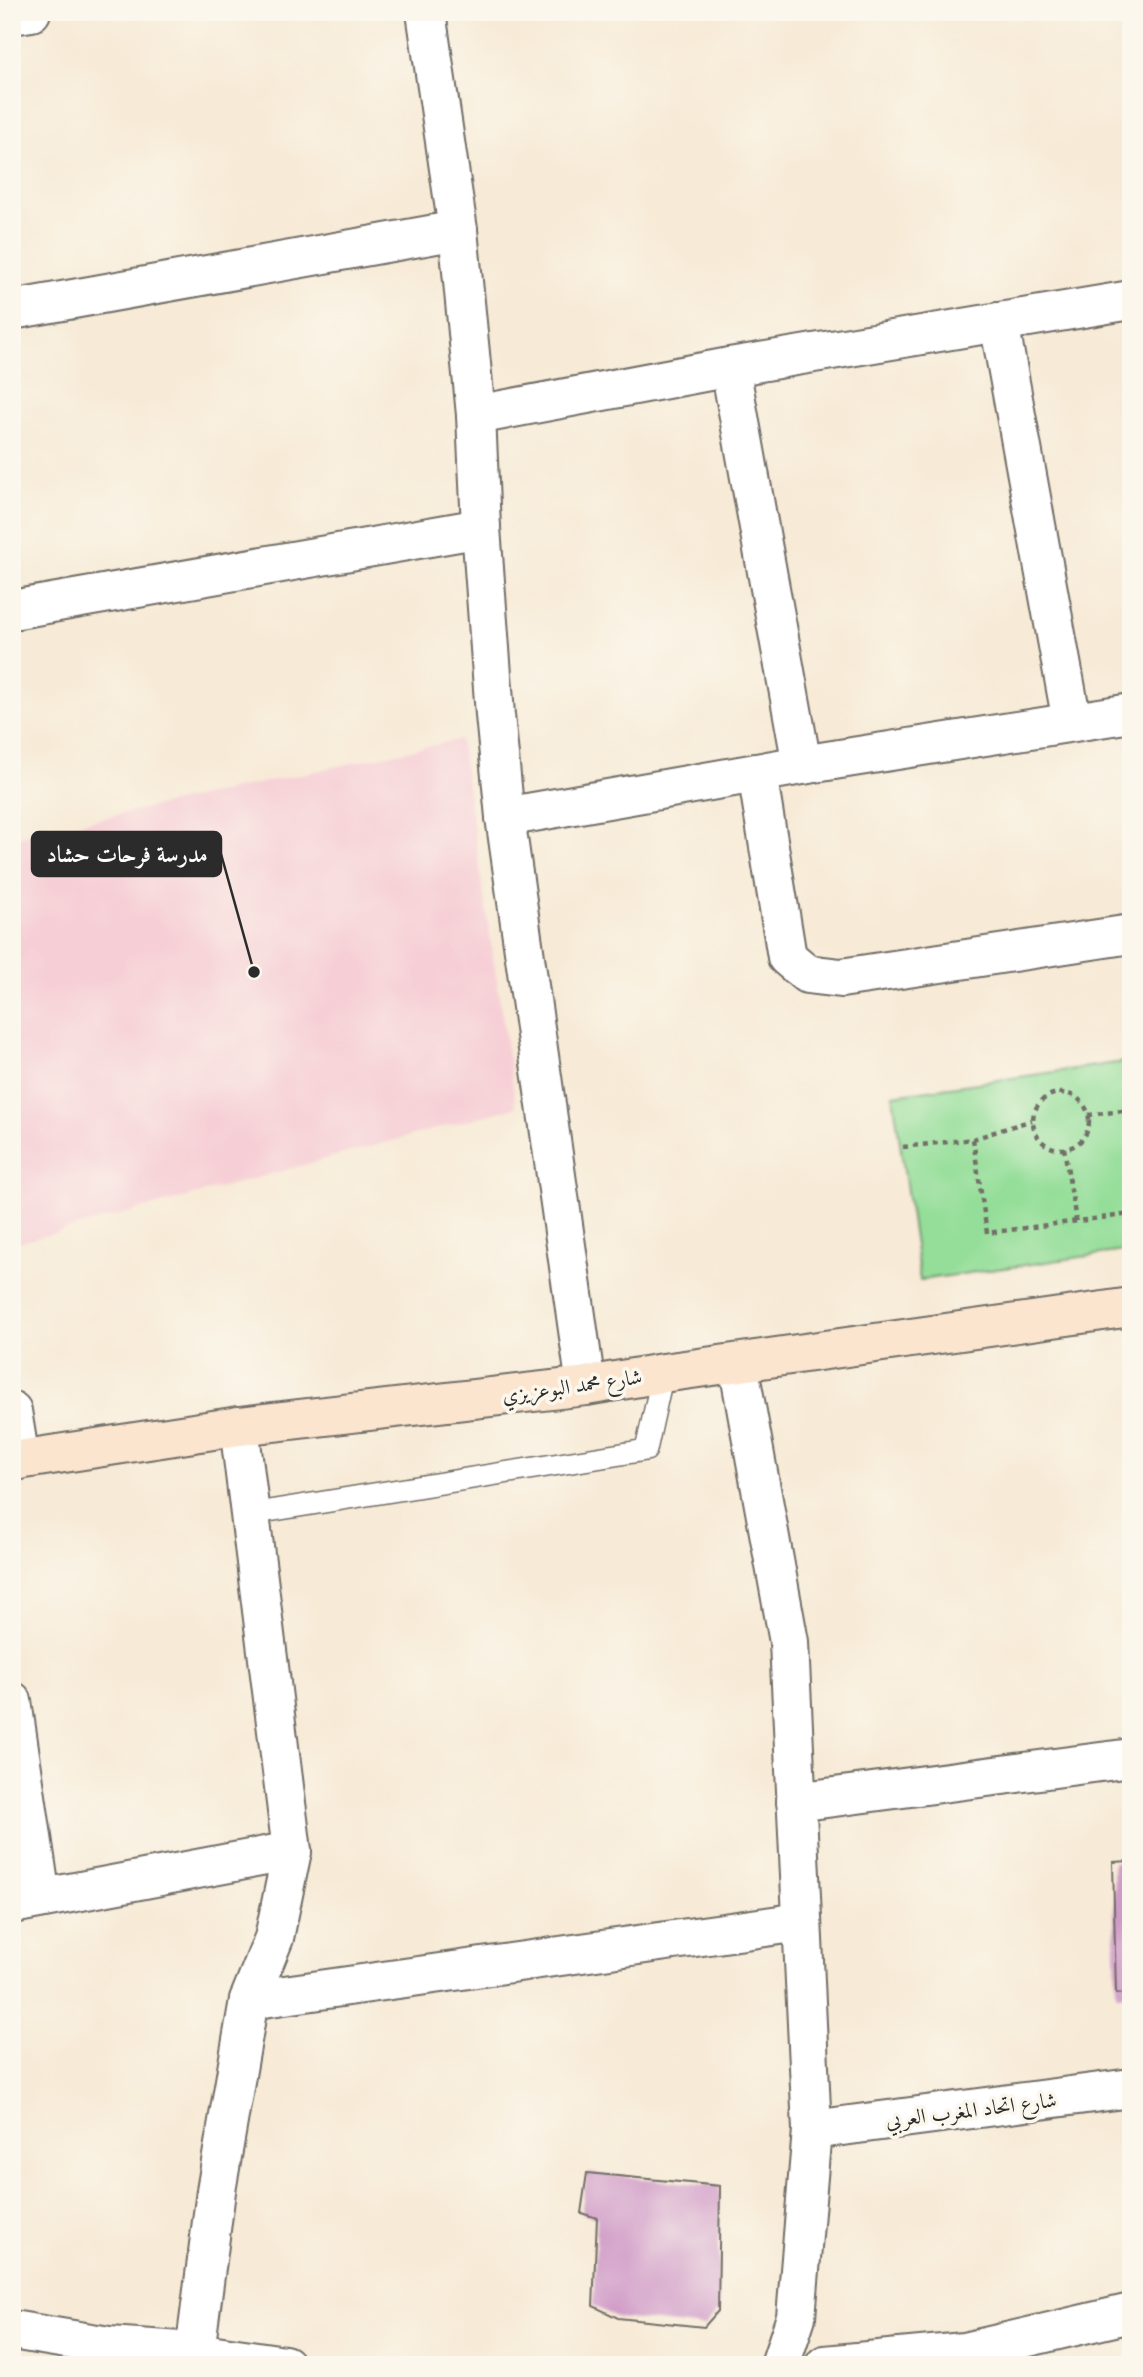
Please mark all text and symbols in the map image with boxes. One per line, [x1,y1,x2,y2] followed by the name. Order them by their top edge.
[32,832,221,876] callout: مدرسة فرحات حشاد
[46,840,208,869] text: مدرسة فرحات حشاد
[500,1363,644,1414] street label: شارع محمد البوعزيزي
[884,2087,1059,2138] street label: شارع اتحاد المغرب العربي

